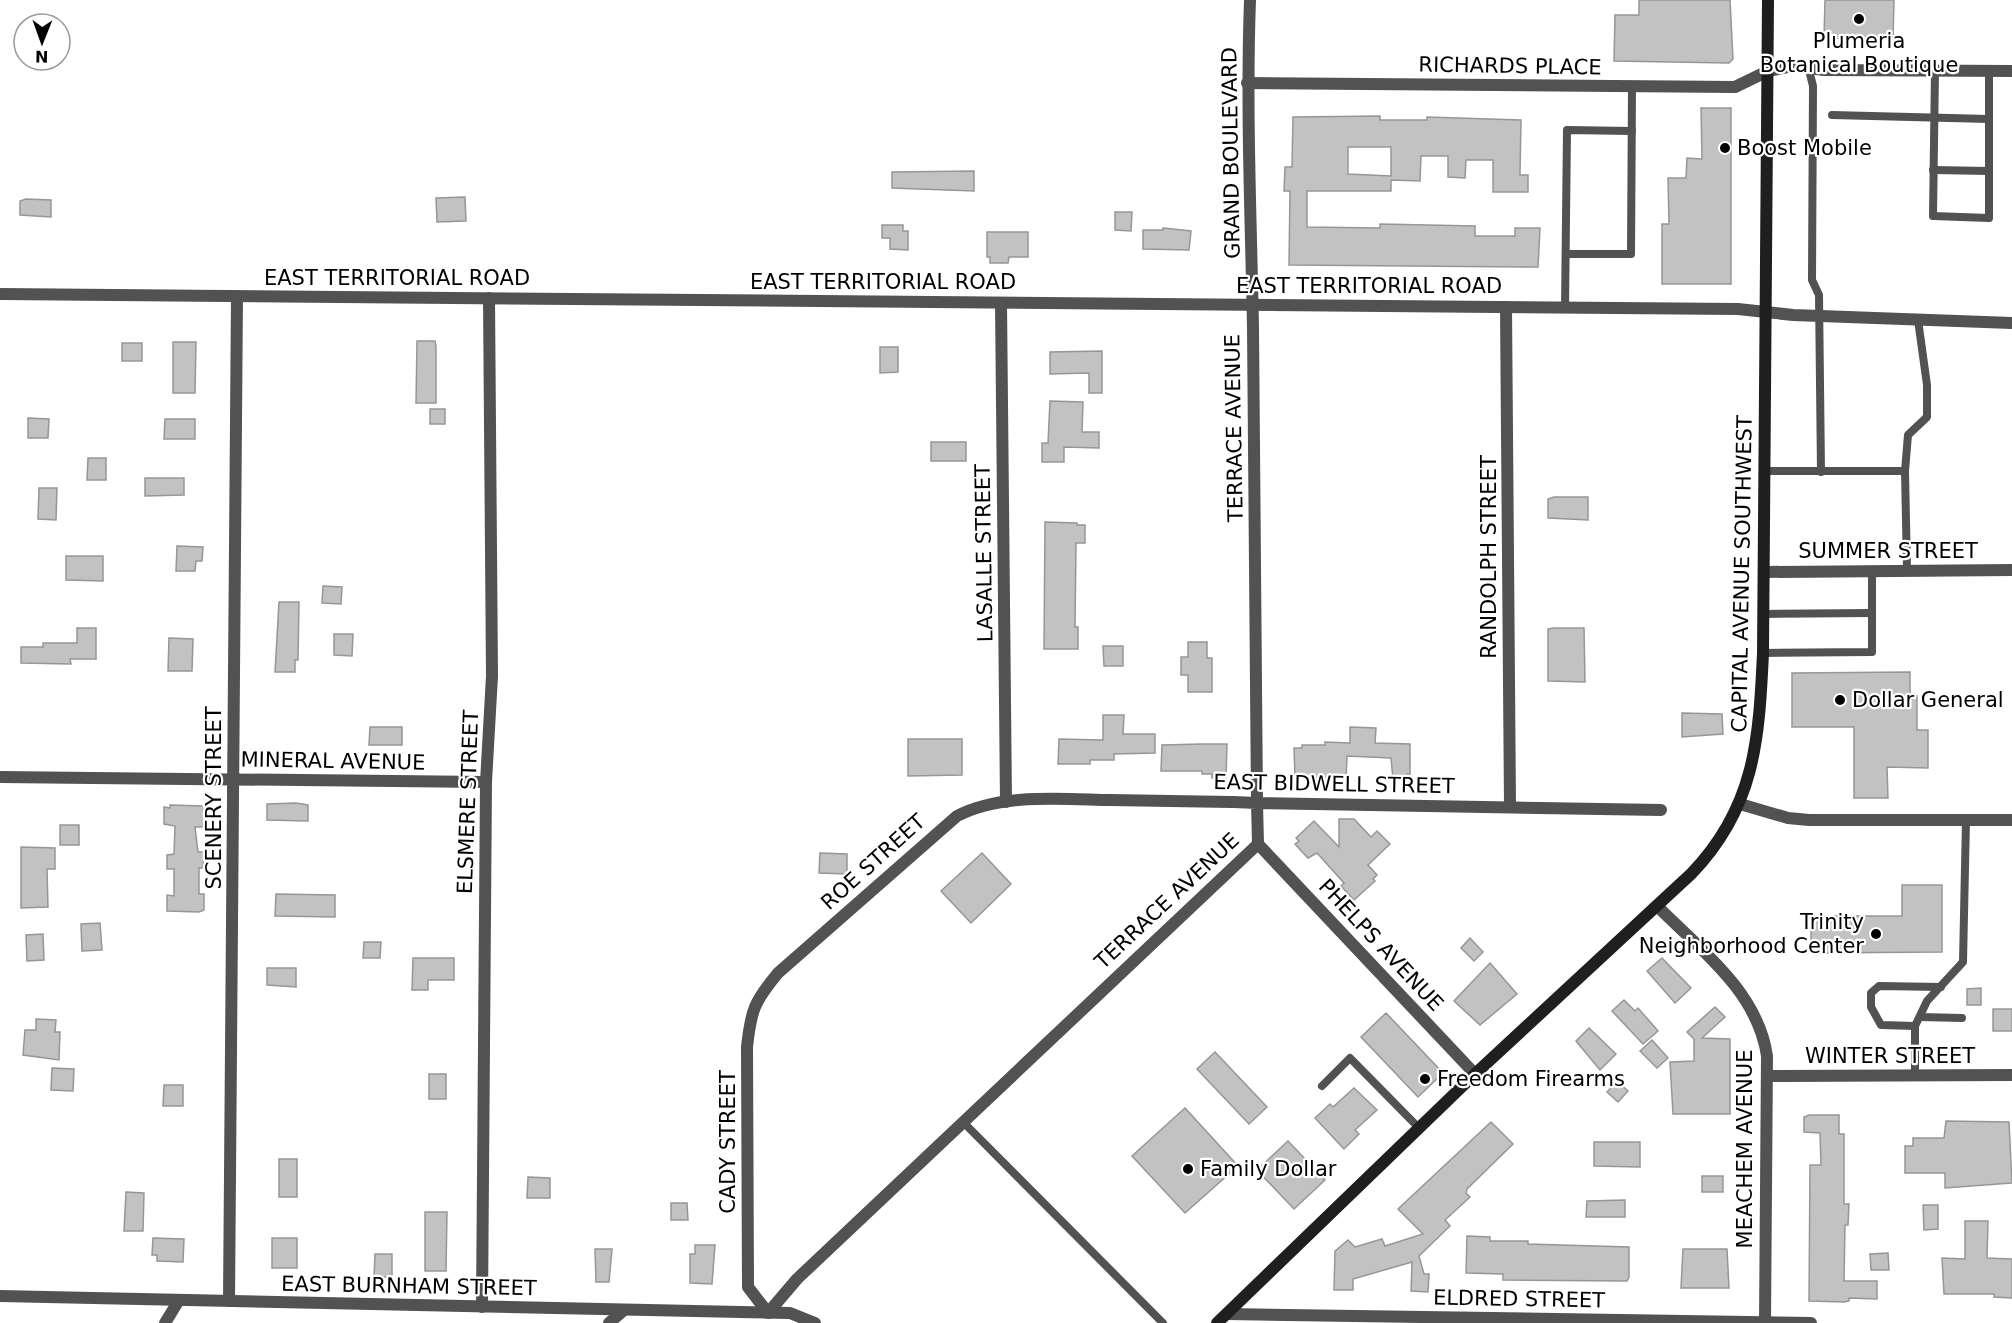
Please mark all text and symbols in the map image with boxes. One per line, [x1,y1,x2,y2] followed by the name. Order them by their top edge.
[12,12,72,72] north arrow
[1852,12,1866,26] marker: Plumeria Botanical Boutique
[1760,29,1958,77] place label: Plumeria Botanical Boutique
[35,47,49,66] text: N
[1217,47,1245,259] street label: GRAND BOULEVARD
[1418,52,1602,80] street label: RICHARDS PLACE
[1737,136,1872,160] place label: Boost Mobile
[1718,141,1732,155] marker: Boost Mobile
[264,266,530,290] street label: EAST TERRITORIAL ROAD
[750,270,1016,294] street label: EAST TERRITORIAL ROAD
[1236,274,1502,298] street label: EAST TERRITORIAL ROAD
[1220,334,1248,523] street label: TERRACE AVENUE
[1727,415,1757,733] street label: CAPITAL AVENUE SOUTHWEST
[1477,455,1501,659] street label: RANDOLPH STREET
[970,464,998,642] street label: LASALLE STREET
[1798,539,1978,563] street label: SUMMER STREET
[1852,688,2004,712] place label: Dollar General
[1833,693,1847,707] marker: Dollar General
[202,706,226,890] street label: SCENERY STREET
[453,709,483,895] street label: ELSMERE STREET
[240,747,426,775] street label: MINERAL AVENUE
[1213,770,1455,798] street label: EAST BIDWELL STREET
[816,809,930,915] street label: ROE STREET
[1089,828,1244,975] street label: TERRACE AVENUE
[1314,874,1448,1016] street label: PHELPS AVENUE
[1639,910,1864,958] place label: Trinity Neighborhood Center
[1869,927,1883,941] marker: Trinity Neighborhood Center
[1805,1044,1975,1068] street label: WINTER STREET
[1733,1050,1757,1248] street label: MEACHEM AVENUE
[1437,1067,1625,1091] place label: Freedom Firearms
[716,1070,740,1214] street label: CADY STREET
[1418,1072,1432,1086] marker: Freedom Firearms
[1200,1157,1337,1181] place label: Family Dollar
[1181,1162,1195,1176] marker: Family Dollar
[281,1272,537,1300] street label: EAST BURNHAM STREET
[1433,1286,1605,1313] street label: ELDRED STREET

